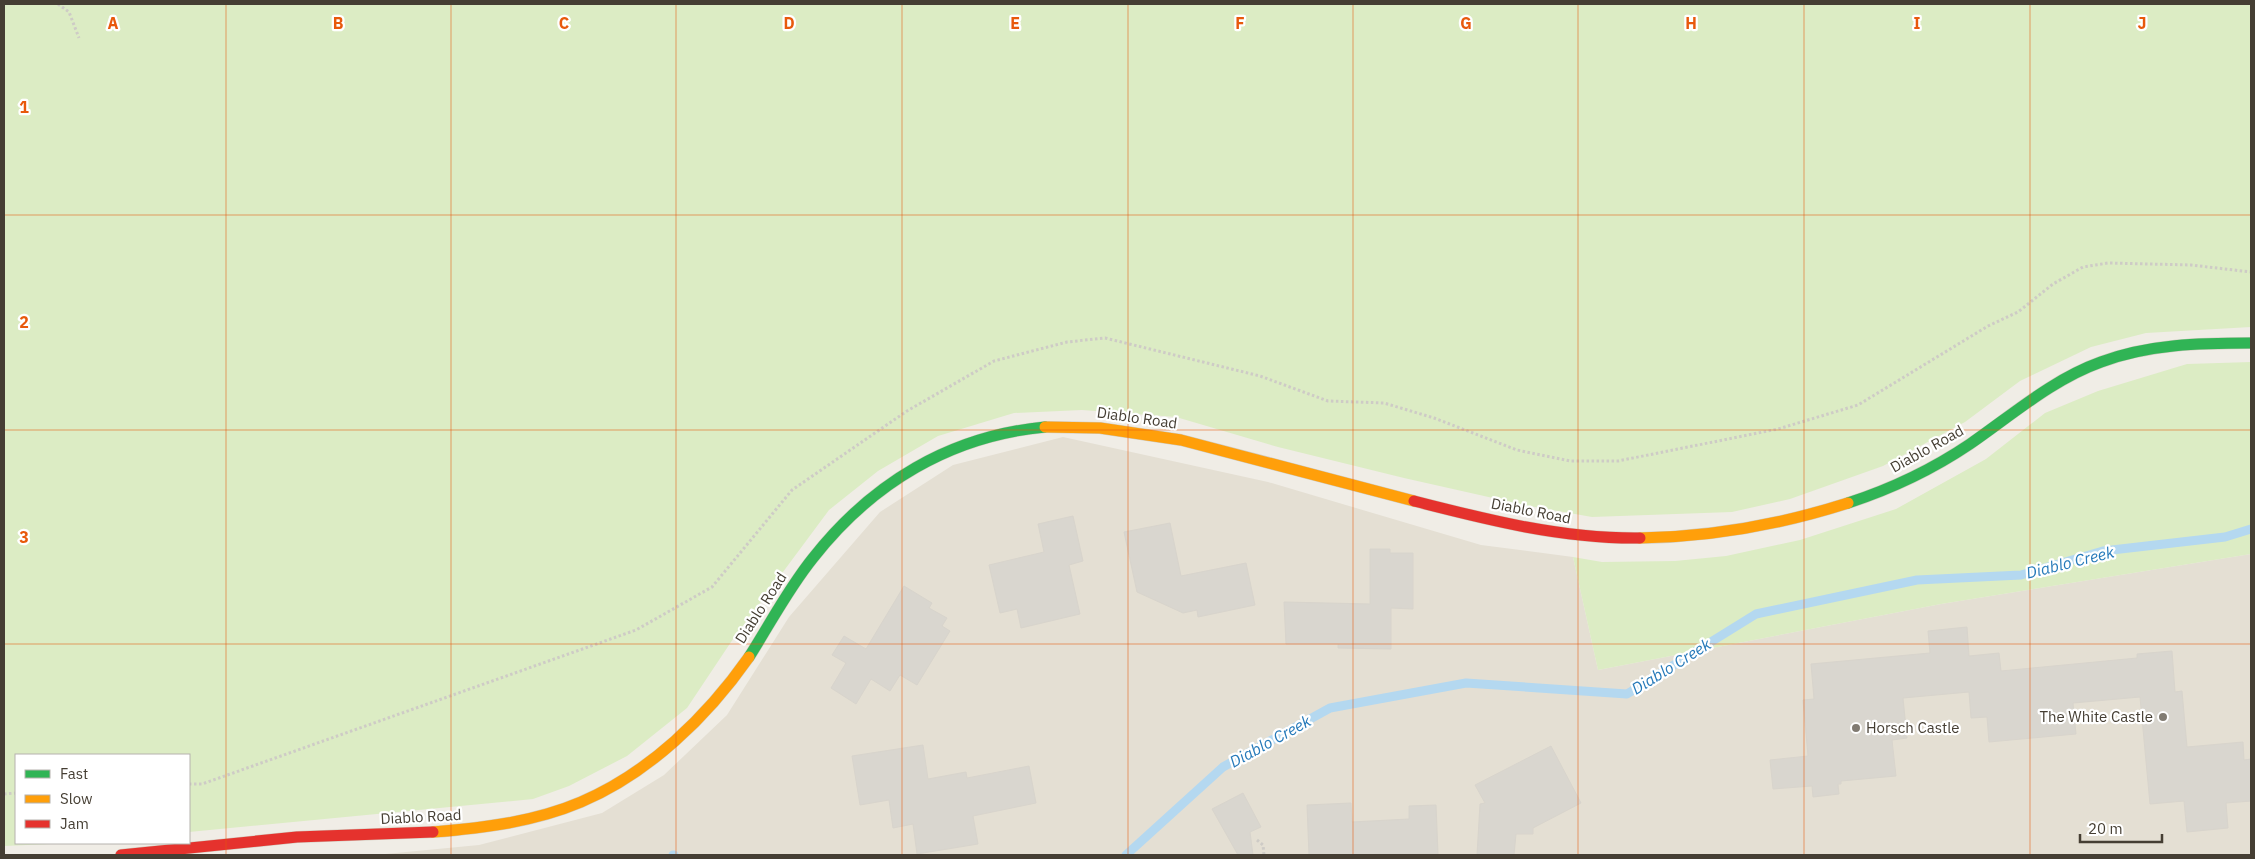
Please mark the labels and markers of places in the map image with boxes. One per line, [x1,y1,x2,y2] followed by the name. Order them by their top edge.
[2039,707,2153,726] place label: The White Castle
[2157,711,2169,723] marker: The White Castle
[1866,718,1960,737] place label: Horsch Castle
[1850,722,1862,734] marker: Horsch Castle

